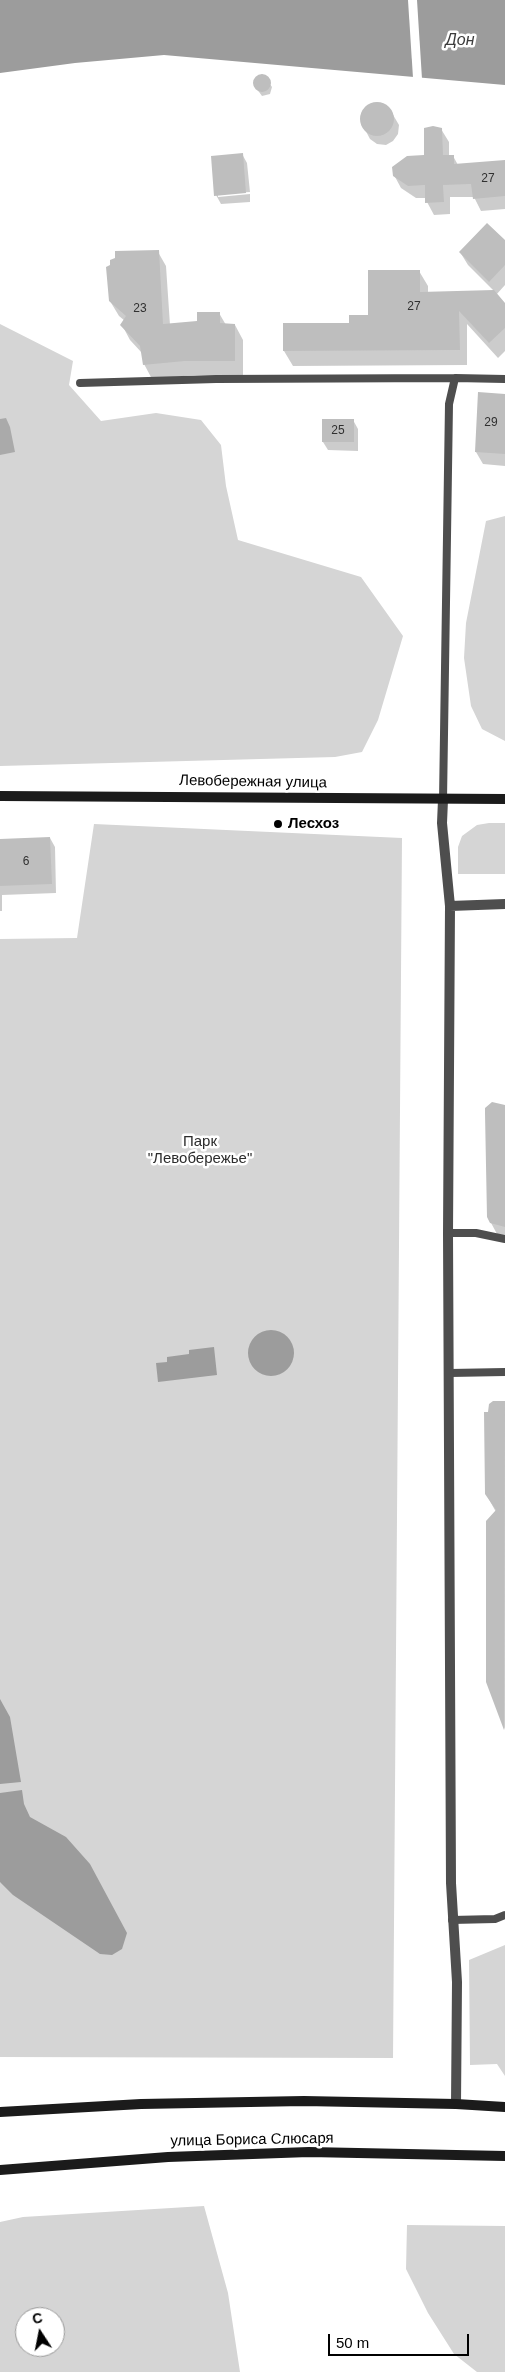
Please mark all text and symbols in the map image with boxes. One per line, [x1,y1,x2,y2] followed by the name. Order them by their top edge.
[446,31,474,51] water label: Дон
[481,172,495,186] house number: 27
[407,300,421,314] house number: 27
[133,302,147,316] house number: 23
[484,416,498,430] house number: 29
[331,424,345,438] house number: 25
[179,772,327,792] street label: Левобережная улица
[288,815,339,833] place label: Лесхоз
[272,818,284,830] marker: Лесхоз
[23,855,29,869] house number: 6
[148,1133,252,1168] park label: Парк "Левобережье"
[170,2130,334,2150] street label: улица Бориса Слюсаря
[15,2307,65,2357] north arrow
[31,2309,44,2327] text: С
[330,2324,471,2356] scale bar
[336,2334,369,2351] text: 50 m

